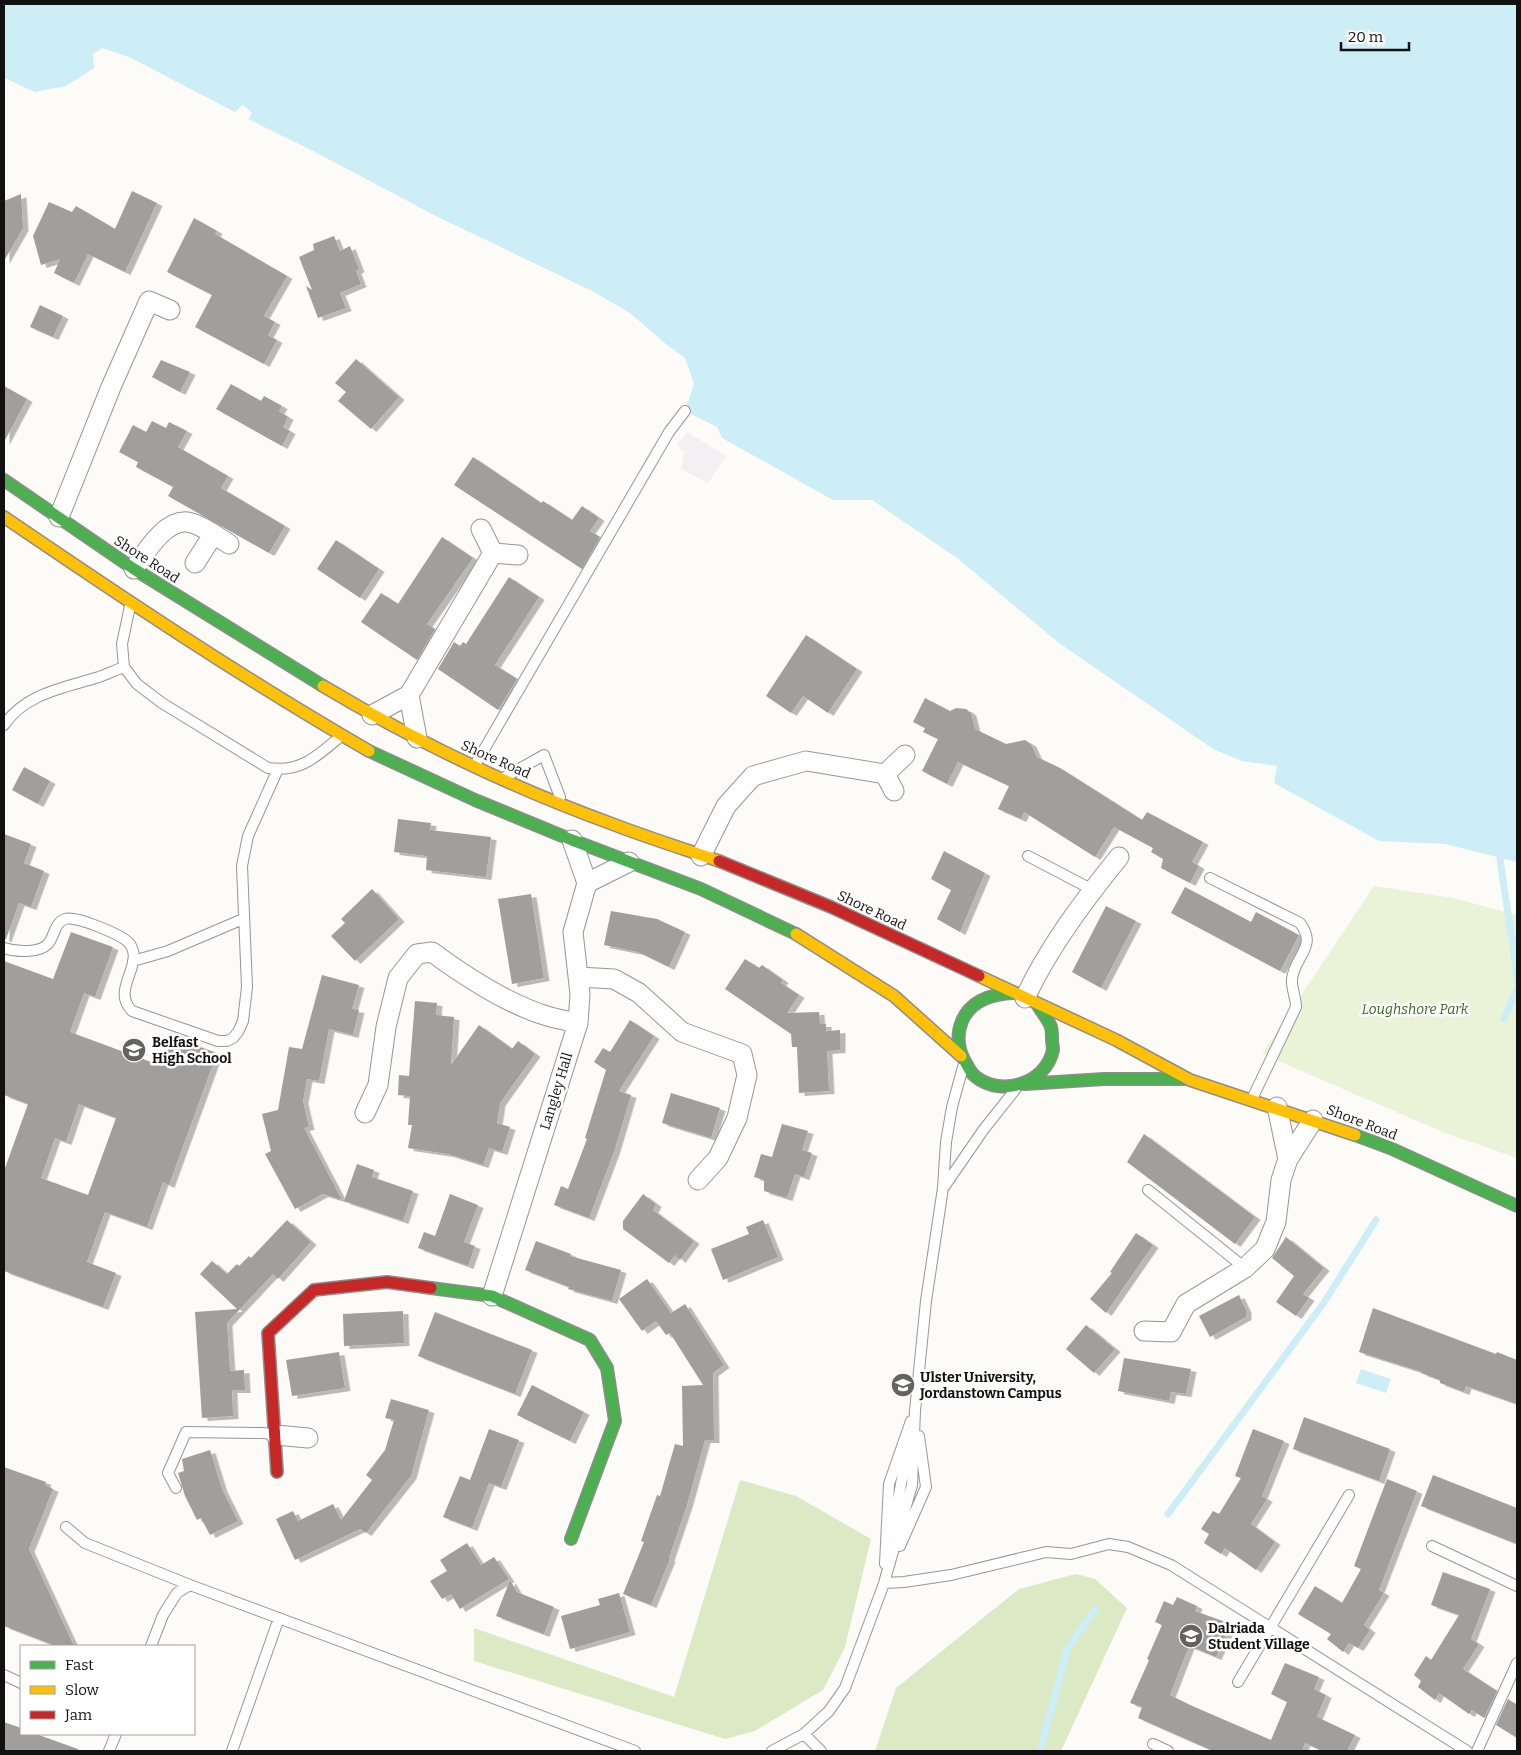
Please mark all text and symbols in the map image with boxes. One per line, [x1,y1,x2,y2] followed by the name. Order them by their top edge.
[1341,20,1408,52] scale bar
[1348,28,1384,46] text: 20 m
[111,532,183,587] street label: Shore Road
[458,737,533,782] street label: Shore Road
[834,887,909,934] street label: Shore Road
[1362,1001,1469,1018] park label: Loughshore Park
[152,1034,232,1067] place label: Belfast High School
[121,1037,147,1063] school or university icon: Belfast High School
[537,1050,576,1132] street label: Langley Hall
[1324,1101,1400,1144] street label: Shore Road
[919,1369,1062,1402] place label: Ulster University, Jordanstown Campus
[890,1372,916,1398] school or university icon: Ulster University, Jordanstown Campus
[1208,1620,1310,1653] place label: Dalriada Student Village
[1178,1623,1204,1649] school or university icon: Dalriada Student Village
[20,1645,195,1735] legend
[65,1656,94,1674] text: Fast
[65,1681,100,1699] text: Slow
[64,1706,93,1724] text: Jam

